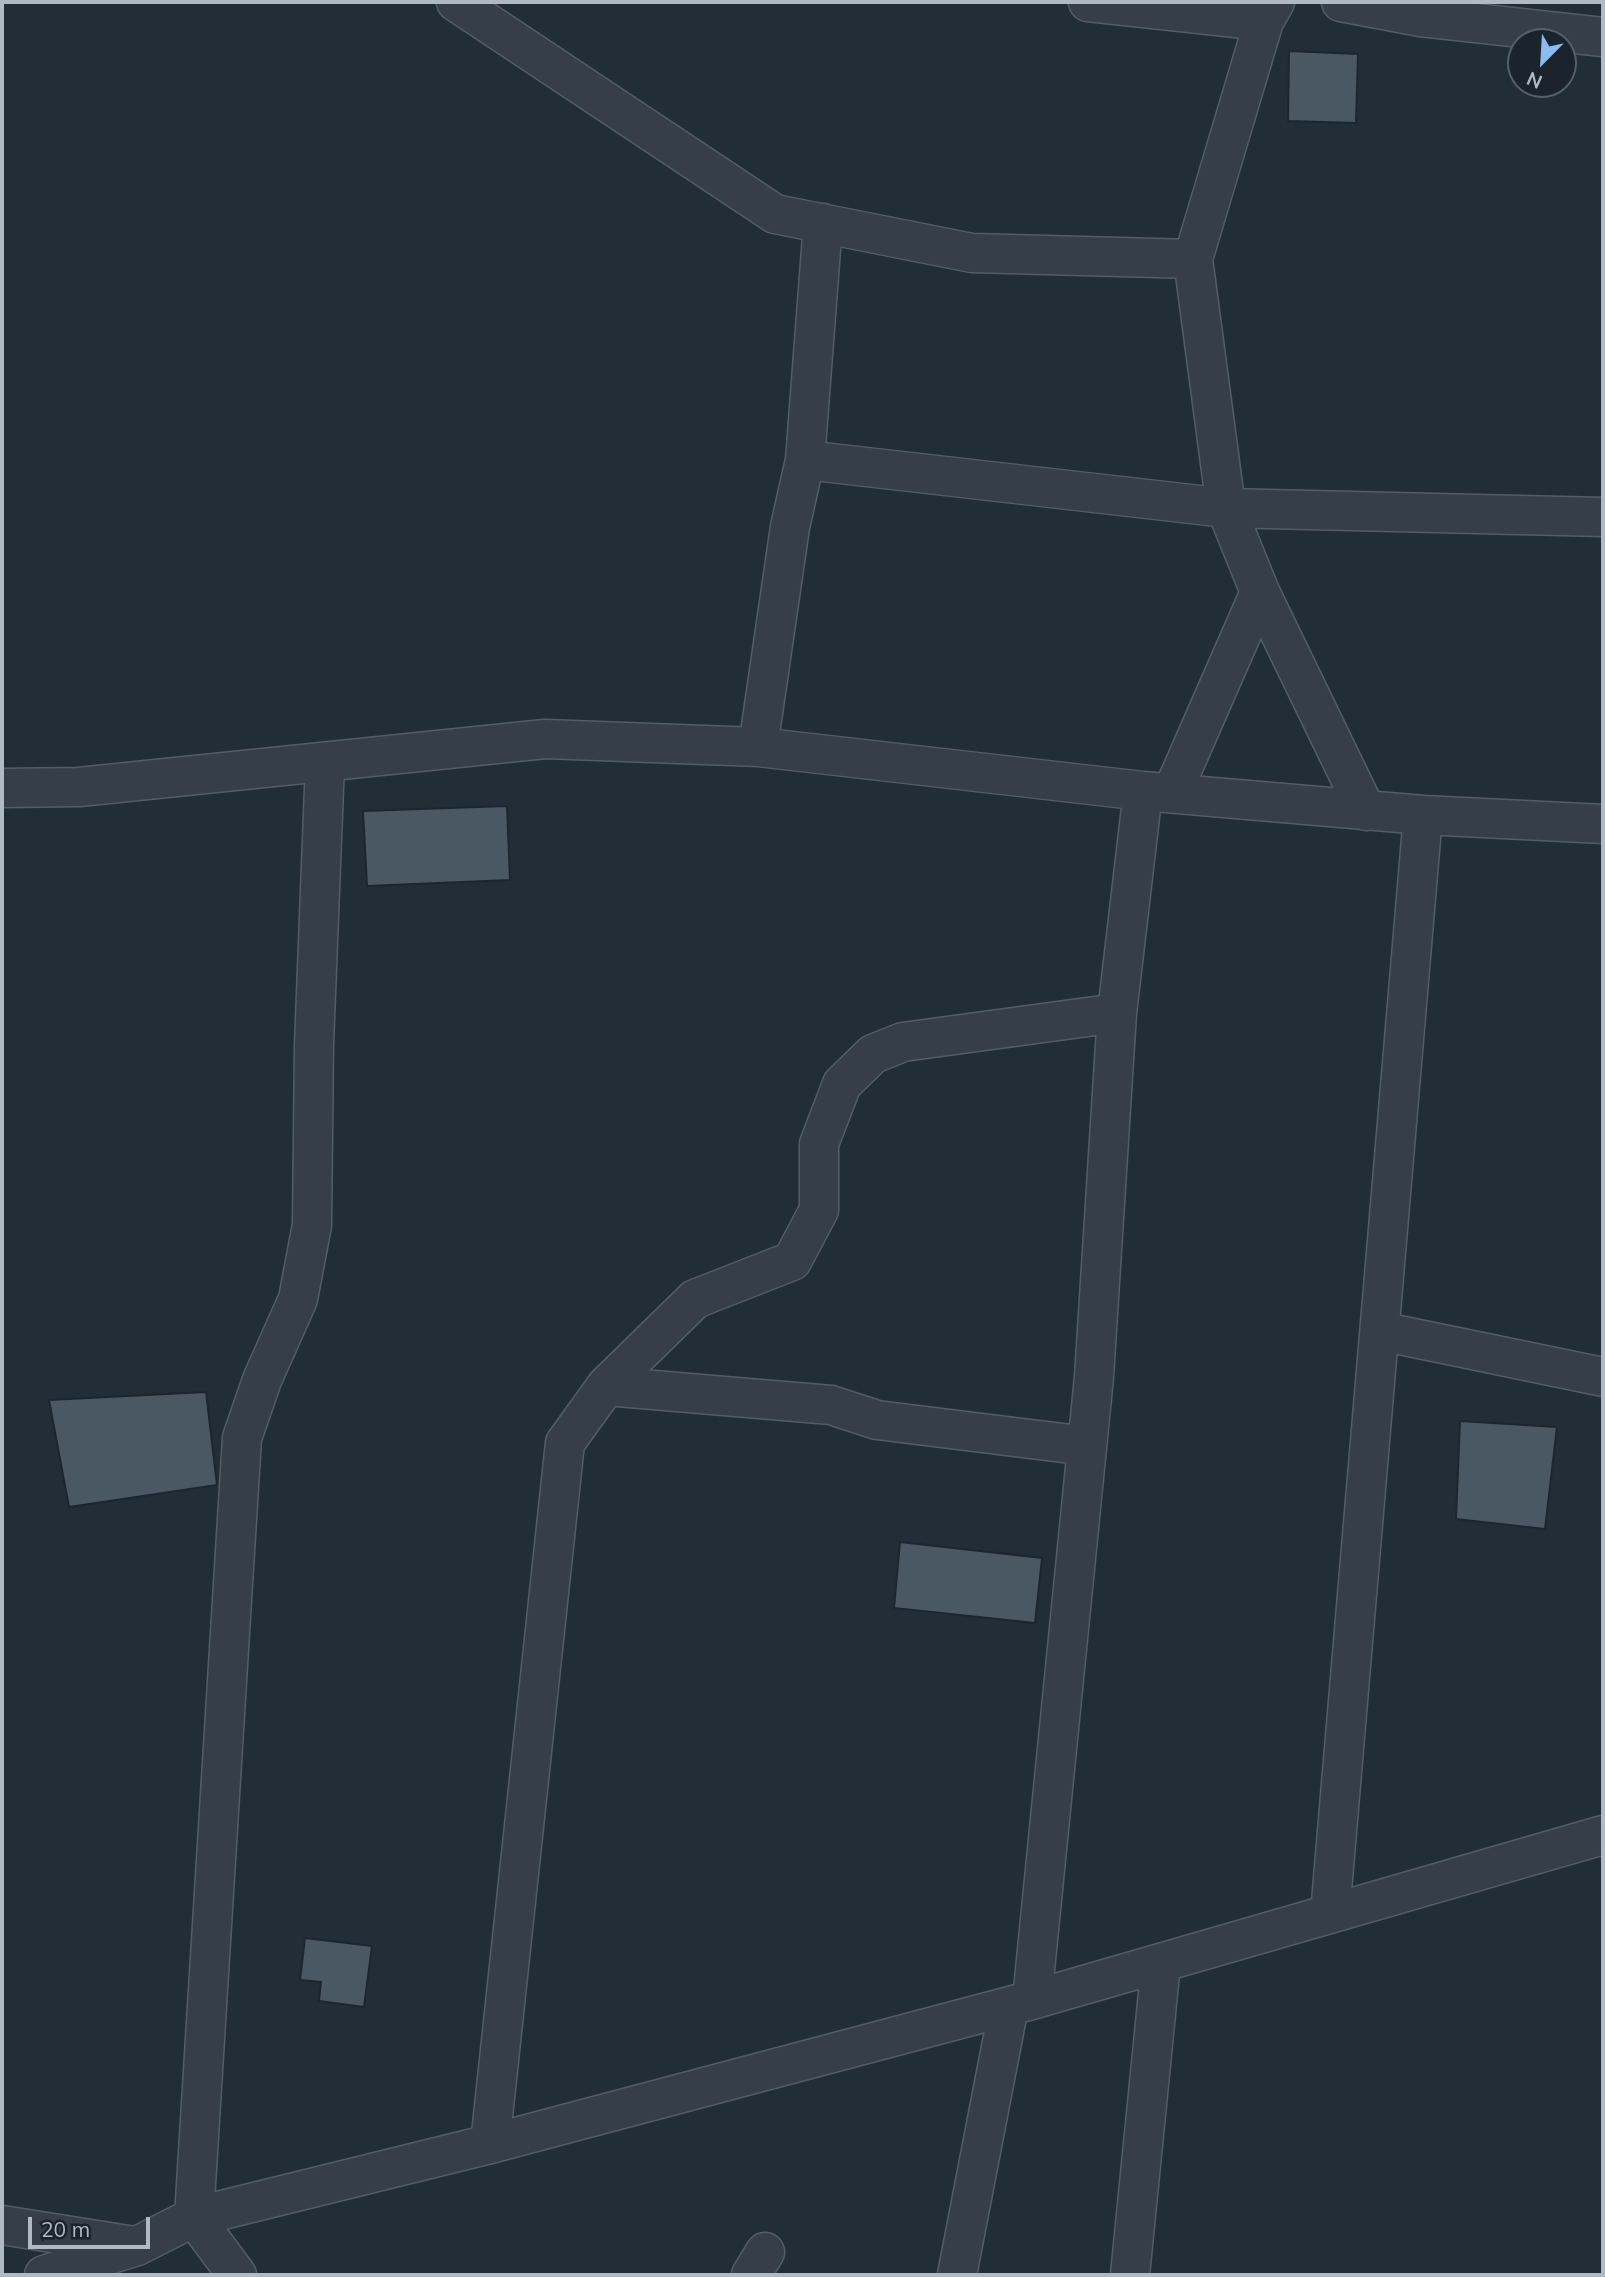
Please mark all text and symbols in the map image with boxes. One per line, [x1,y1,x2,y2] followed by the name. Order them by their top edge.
[1507,28,1577,98] north arrow
[1523,66,1546,94] text: N
[32,2204,154,2248] scale bar
[41,2216,90,2242] text: 20 m

